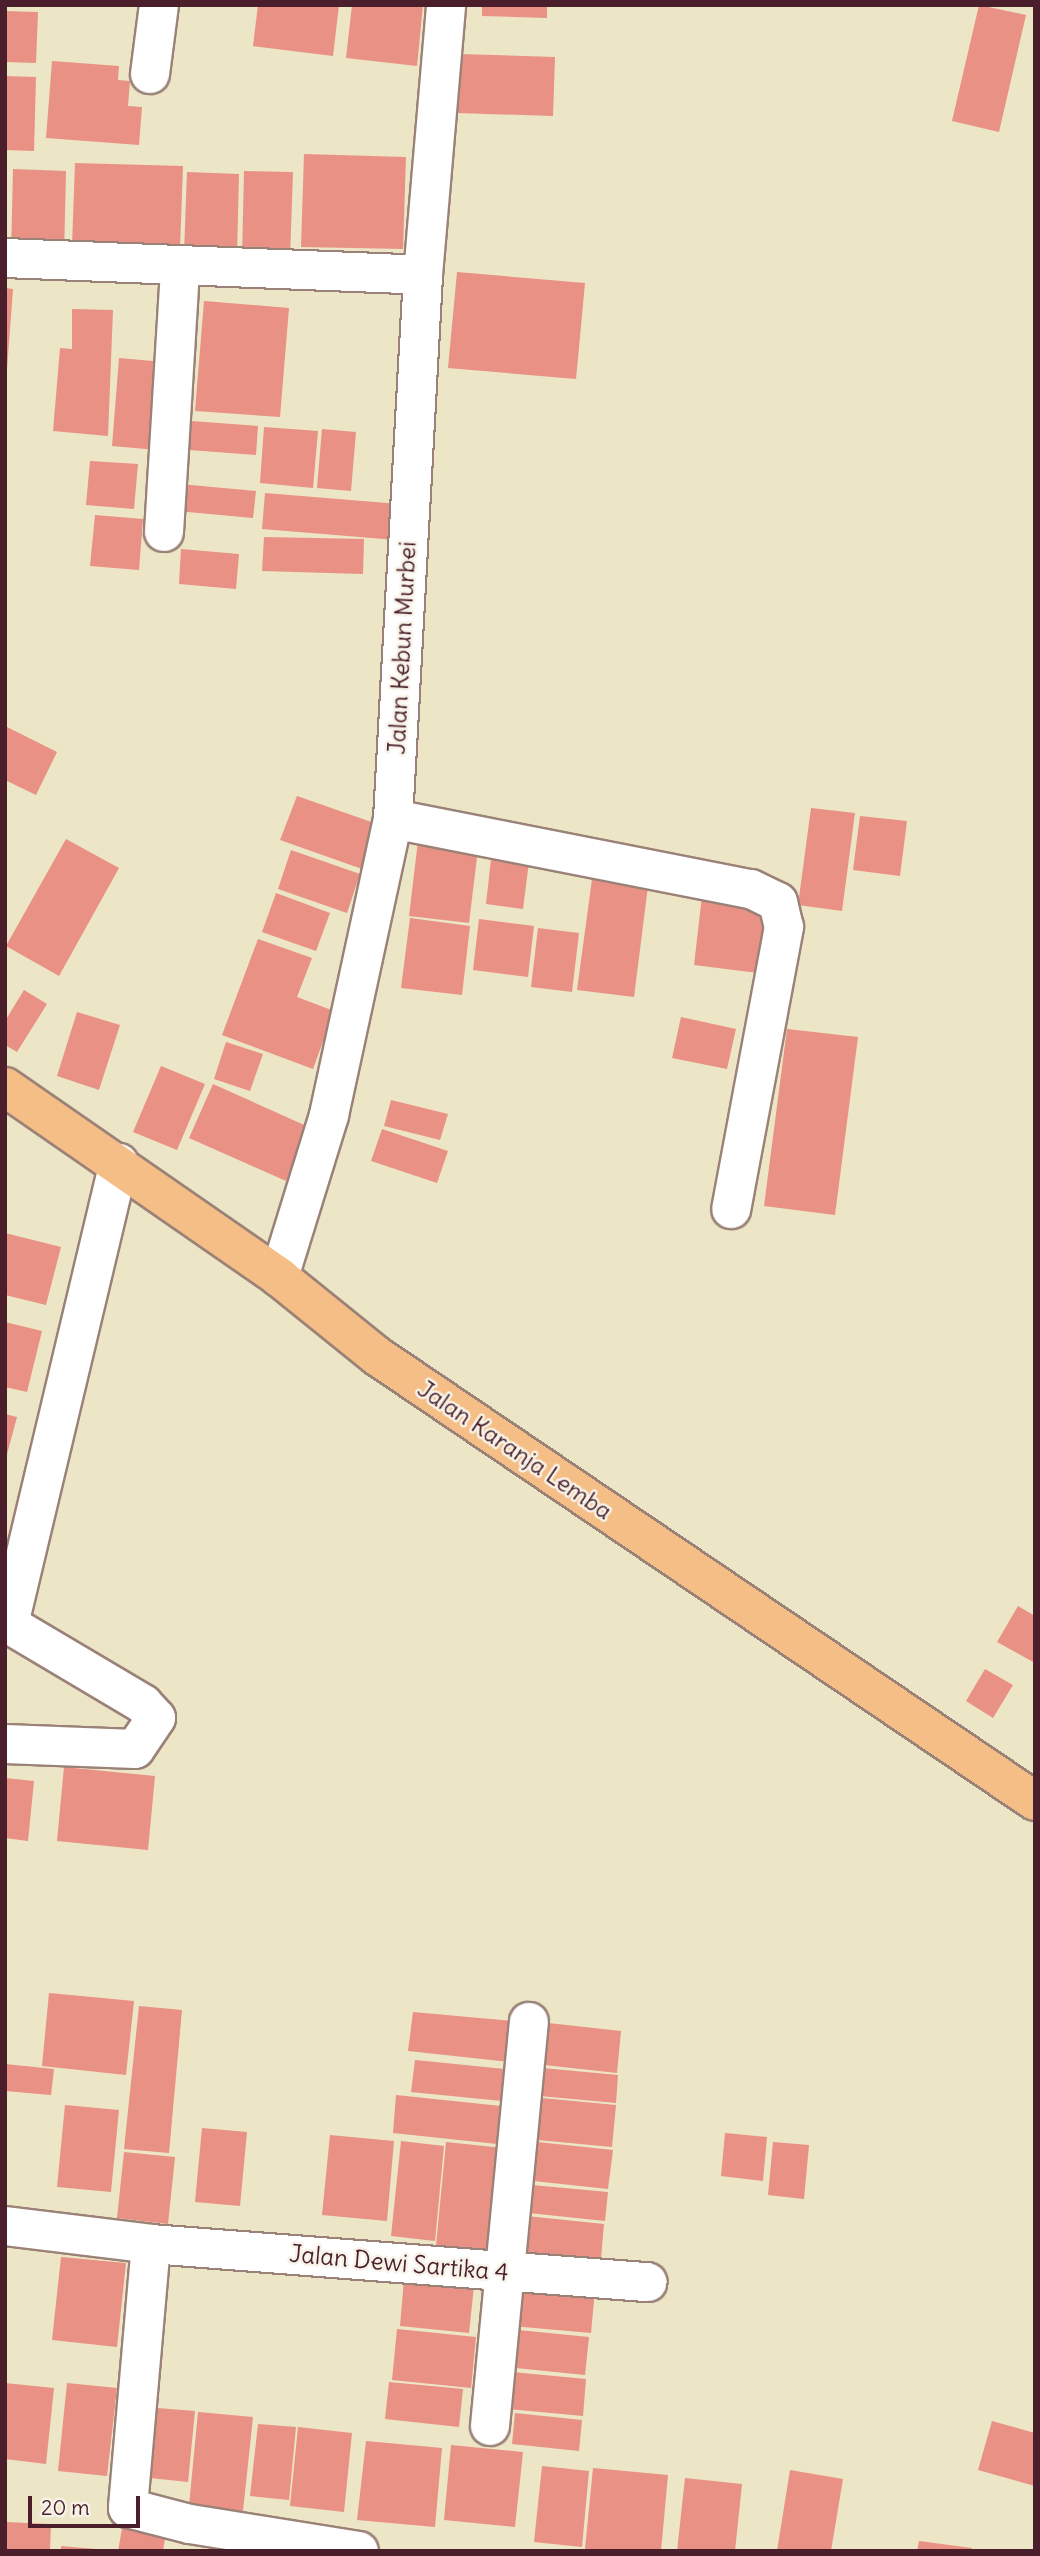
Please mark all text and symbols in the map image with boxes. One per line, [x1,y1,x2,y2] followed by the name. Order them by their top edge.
[382,541,422,755] street label: Jalan Kebun Murbei
[412,1374,618,1526] street label: Jalan Karanja Lemba
[288,2239,510,2287] street label: Jalan Dewi Sartika 4
[32,2482,144,2526] scale bar
[41,2494,90,2521] text: 20 m

